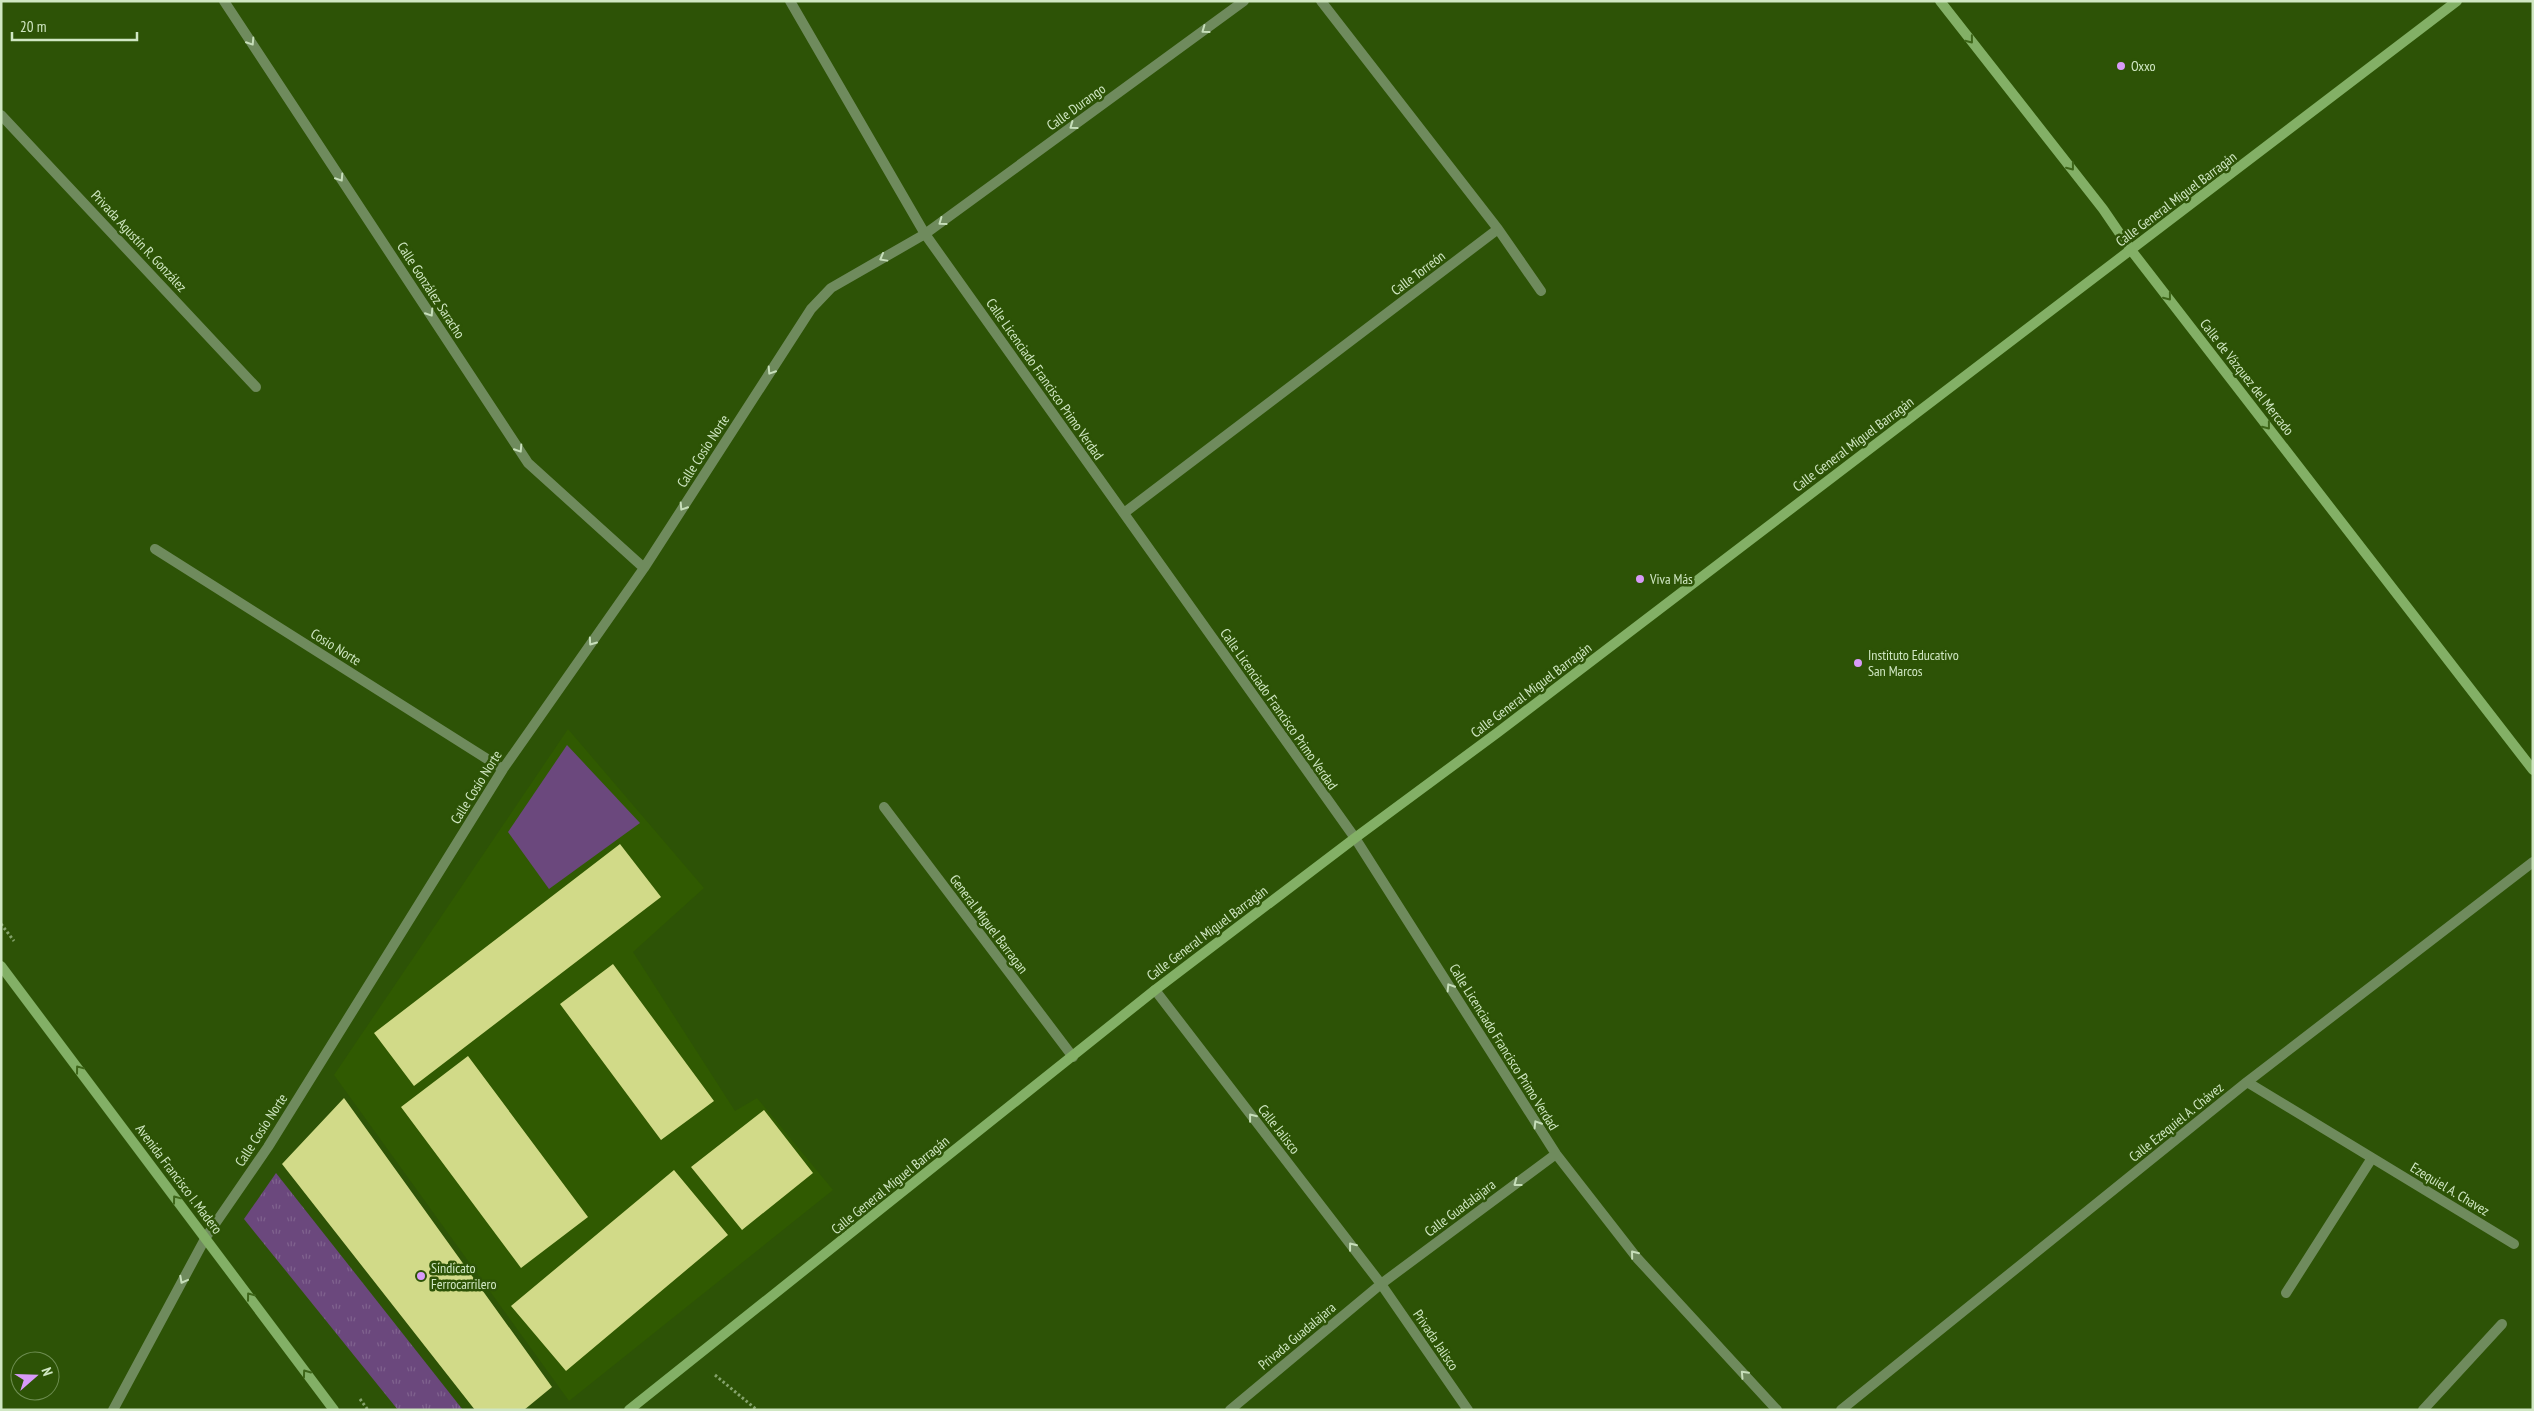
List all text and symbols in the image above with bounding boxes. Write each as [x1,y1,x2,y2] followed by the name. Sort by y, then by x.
[12,10,138,42] scale bar
[20,17,46,36] text: 20 m
[1201,24,1210,33] one-way arrow
[1965,34,1974,43] one-way arrow
[245,36,254,46] one-way arrow
[2131,57,2156,75] place label: Oxxo
[2115,60,2127,72] marker: Oxxo
[1043,80,1109,134] street label: Calle Durango
[1069,120,1079,129] one-way arrow
[2112,148,2240,250] street label: Calle General Miguel Barragán
[2065,161,2073,170] one-way arrow
[334,172,343,181] one-way arrow
[87,186,191,296] street label: Privada Agustín R. González
[938,216,948,225] one-way arrow
[393,238,469,342] street label: Calle González Saracho
[1387,247,1449,299] street label: Calle Torreón
[879,252,888,262] one-way arrow
[2162,291,2171,301] one-way arrow
[982,295,1108,463] street label: Calle Licenciado Francisco Primo Verdad
[424,308,433,317] one-way arrow
[2196,315,2298,439] street label: Calle de Vázquez del Mercado
[768,365,777,374] one-way arrow
[1789,393,1917,495] street label: Calle General Miguel Barragán
[673,411,733,491] street label: Calle Cosío Norte
[2262,420,2270,429] one-way arrow
[513,443,522,453] one-way arrow
[680,502,689,511] one-way arrow
[1649,570,1693,588] place label: Viva Más
[1634,573,1646,585] marker: Viva Más
[307,624,365,670] street label: Cosio Norte
[1216,625,1342,793] street label: Calle Licenciado Francisco Primo Verdad
[589,636,598,646] one-way arrow
[1467,639,1595,741] street label: Calle General Miguel Barragán
[1868,646,1959,680] place label: Instituto Educativo San Marcos
[1852,657,1864,669] marker: Instituto Educativo San Marcos
[446,747,506,827] street label: Calle Cosío Norte
[946,871,1032,977] street label: General Miguel Barragan
[1143,882,1271,984] street label: Calle General Miguel Barragán
[1445,960,1563,1134] street label: Calle Licenciado Francisco Primo Verdad
[1447,983,1456,992] one-way arrow
[76,1066,84,1075] one-way arrow
[2125,1078,2227,1166] street label: Calle Ezequiel A. Chávez
[231,1090,291,1170] street label: Calle Cosío Norte
[1254,1101,1304,1157] street label: Calle Jalisco
[1250,1114,1258,1123] one-way arrow
[132,1120,226,1238] street label: Avenida Francisco I. Madero
[1534,1120,1543,1130] one-way arrow
[827,1132,953,1238] street label: Calle General Miguel Barragán
[2407,1158,2493,1220] street label: Ezequiel A. Chavez
[1421,1175,1499,1241] street label: Calle Guadalajara
[1513,1177,1523,1186] one-way arrow
[174,1196,182,1205] one-way arrow
[1349,1243,1357,1252] one-way arrow
[1630,1251,1639,1260] one-way arrow
[431,1259,497,1293] place label: Sindicato Ferrocarrilero
[415,1270,427,1282] marker: Sindicato Ferrocarrilero
[179,1275,189,1284] one-way arrow
[247,1293,255,1302] one-way arrow
[1255,1298,1339,1374] street label: Privada Guadalajara
[1409,1306,1463,1374] street label: Privada Jalisco
[10,1351,60,1401] north arrow
[37,1365,57,1378] text: N
[303,1369,312,1379] one-way arrow
[1741,1371,1750,1380] one-way arrow

